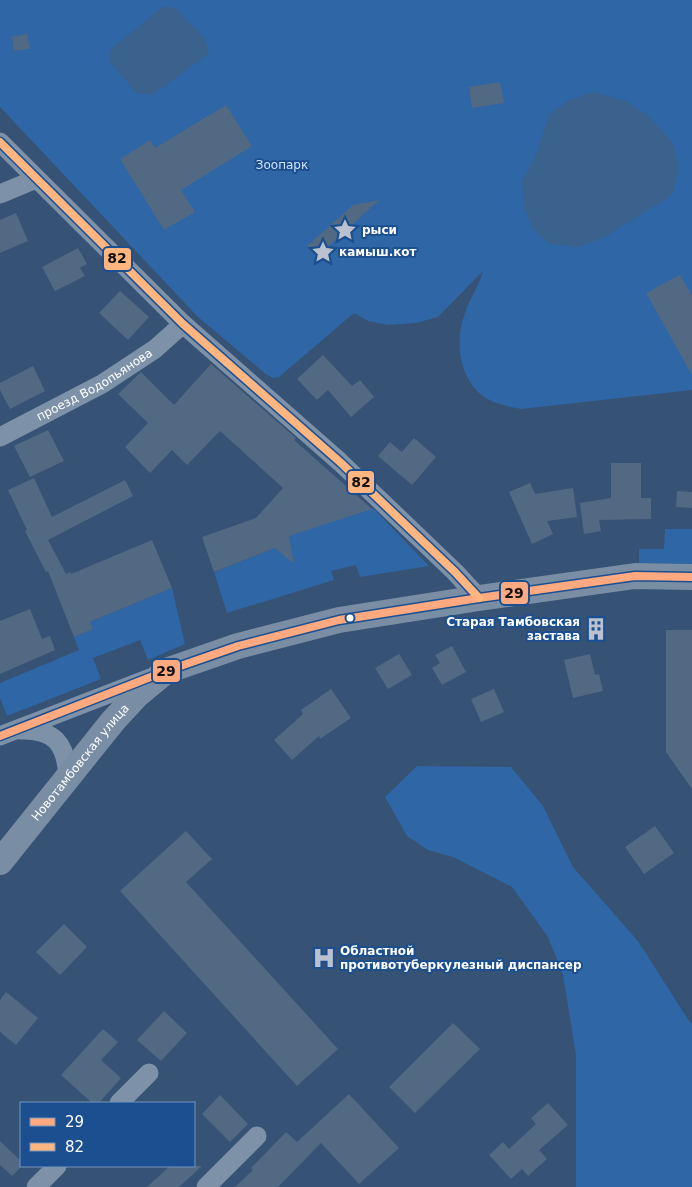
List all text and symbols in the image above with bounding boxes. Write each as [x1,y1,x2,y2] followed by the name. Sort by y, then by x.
[256,158,308,172] park label: Зоопарк
[332,217,358,243] place icon: рыси
[362,223,397,237] place label: рыси
[310,239,336,265] place icon: камыш.кот
[339,245,417,259] place label: камыш.кот
[103,247,132,271] line badge: 82
[107,250,127,266] text: 82
[34,346,155,424] street label: проезд Водопьянова
[347,470,375,494] line badge: 82
[351,474,371,490] text: 82
[500,581,529,605] line badge: 29
[504,585,524,601] text: 29
[345,613,355,623] unlabelled marker
[446,615,580,643] place label: Старая Тамбовская застава
[583,616,609,642] building icon: Старая Тамбовская застава
[152,659,181,683] line badge: 29
[156,663,176,679] text: 29
[29,701,132,824] street label: Новотамбовская улица
[340,944,582,972] place label: Областной противотуберкулезный диспансер
[311,945,337,971] hospital icon: Областной противотуберкулезный диспансер
[20,1102,195,1167] legend
[65,1113,84,1131] text: 29
[65,1138,84,1156] text: 82

